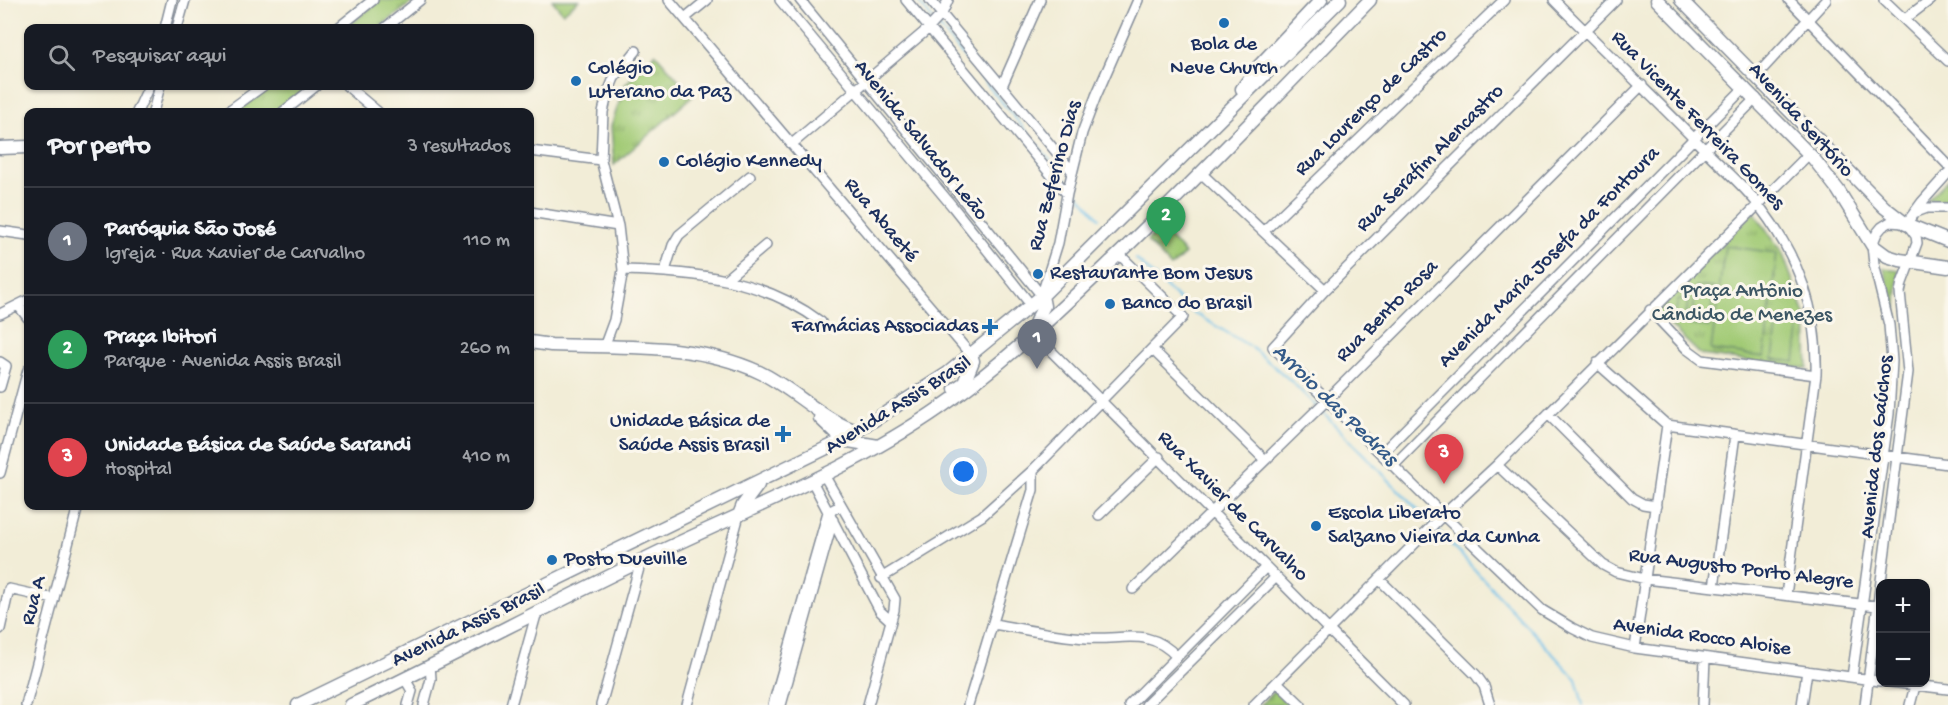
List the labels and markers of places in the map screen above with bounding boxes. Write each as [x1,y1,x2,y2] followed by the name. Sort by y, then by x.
[1217,16,1231,30] marker: Bola de Neve Church
[1170,33,1278,82] place label: Bola de Neve Church
[588,57,732,106] place label: Colégio Luterano da Paz
[569,74,583,88] marker: Colégio Luterano da Paz
[676,150,822,175] place label: Colégio Kennedy
[657,155,671,169] marker: Colégio Kennedy
[1146,198,1186,247] pin: 2
[1050,262,1253,287] place label: Restaurante Bom Jesus
[1031,267,1045,281] marker: Restaurante Bom Jesus
[1121,292,1252,317] place label: Banco do Brasil
[1103,297,1117,311] marker: Banco do Brasil
[791,315,979,340] place label: Farmácias Associadas
[983,320,997,334] marker: Farmácias Associadas
[1018,320,1056,369] pin: 1
[610,410,771,459] place label: Unidade Básica de Saúde Assis Brasil
[774,425,792,443] marker: Unidade Básica de Saúde Assis Brasil
[1424,434,1464,484] pin: 3
[1328,502,1541,551] place label: Escola Liberato Salzano Vieira da Cunha
[1309,519,1323,533] marker: Escola Liberato Salzano Vieira da Cunha
[563,548,688,573] place label: Posto Dueville
[545,553,559,567] marker: Posto Dueville

